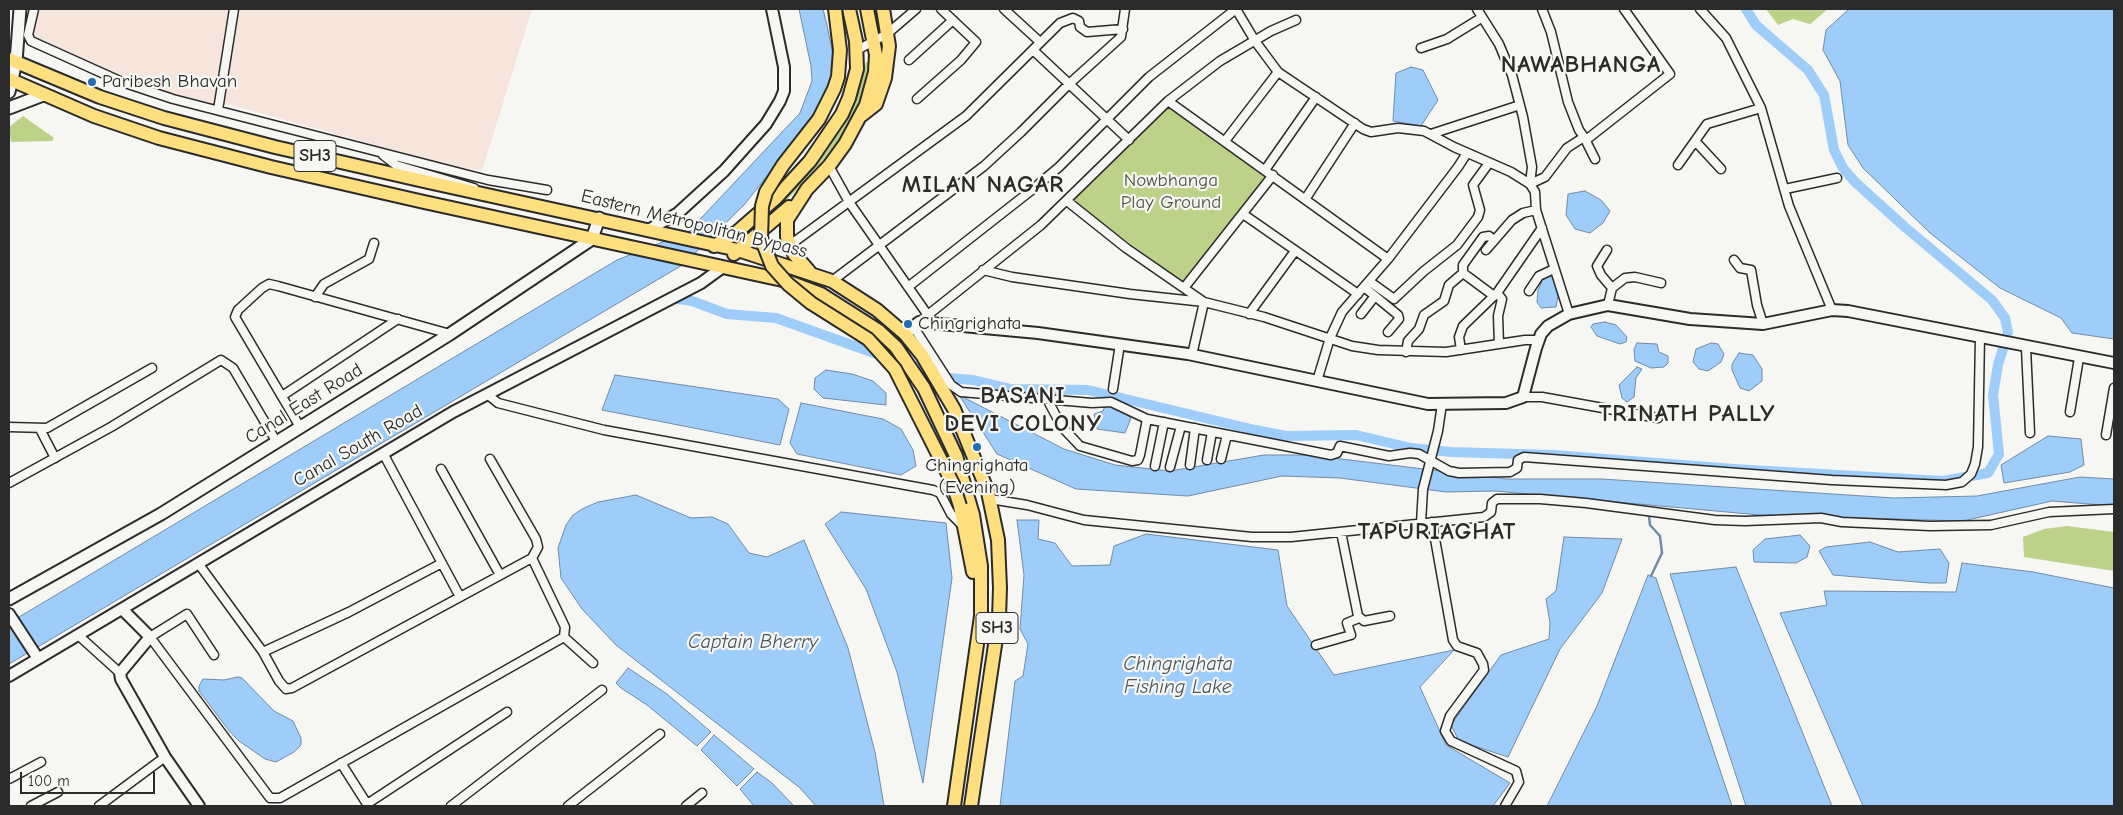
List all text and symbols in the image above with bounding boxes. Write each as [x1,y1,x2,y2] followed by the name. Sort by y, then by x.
[1499,51,1663,79] district label: NAWABHANGA
[102,71,237,93] place label: Paribesh Bhavan
[86,76,98,88] marker: Paribesh Bhavan
[294,140,336,172] road number: SH3
[1121,170,1221,214] park label: Nowbhanga Play Ground
[900,171,1066,199] district label: MILAN NAGAR
[579,185,809,263] street label: Eastern Metropolitan Bypass
[918,313,1021,335] place label: Chingrighata
[902,318,914,330] marker: Chingrighata
[241,359,367,449] street label: Canal East Road
[943,382,1103,438] district label: BASANI DEVI COLONY
[289,400,427,492] street label: Canal South Road
[1597,400,1777,428] district label: TRINATH PALLY
[971,441,983,453] marker: Chingrighata (Evening)
[925,455,1029,499] place label: Chingrighata (Evening)
[1356,518,1518,546] district label: TAPURIAGHAT
[976,612,1018,644] road number: SH3
[688,630,818,654] water label: Captain Bherry
[1123,652,1233,699] water label: Chingrighata Fishing Lake
[22,762,158,794] scale bar
[28,772,70,790] text: 100 m

